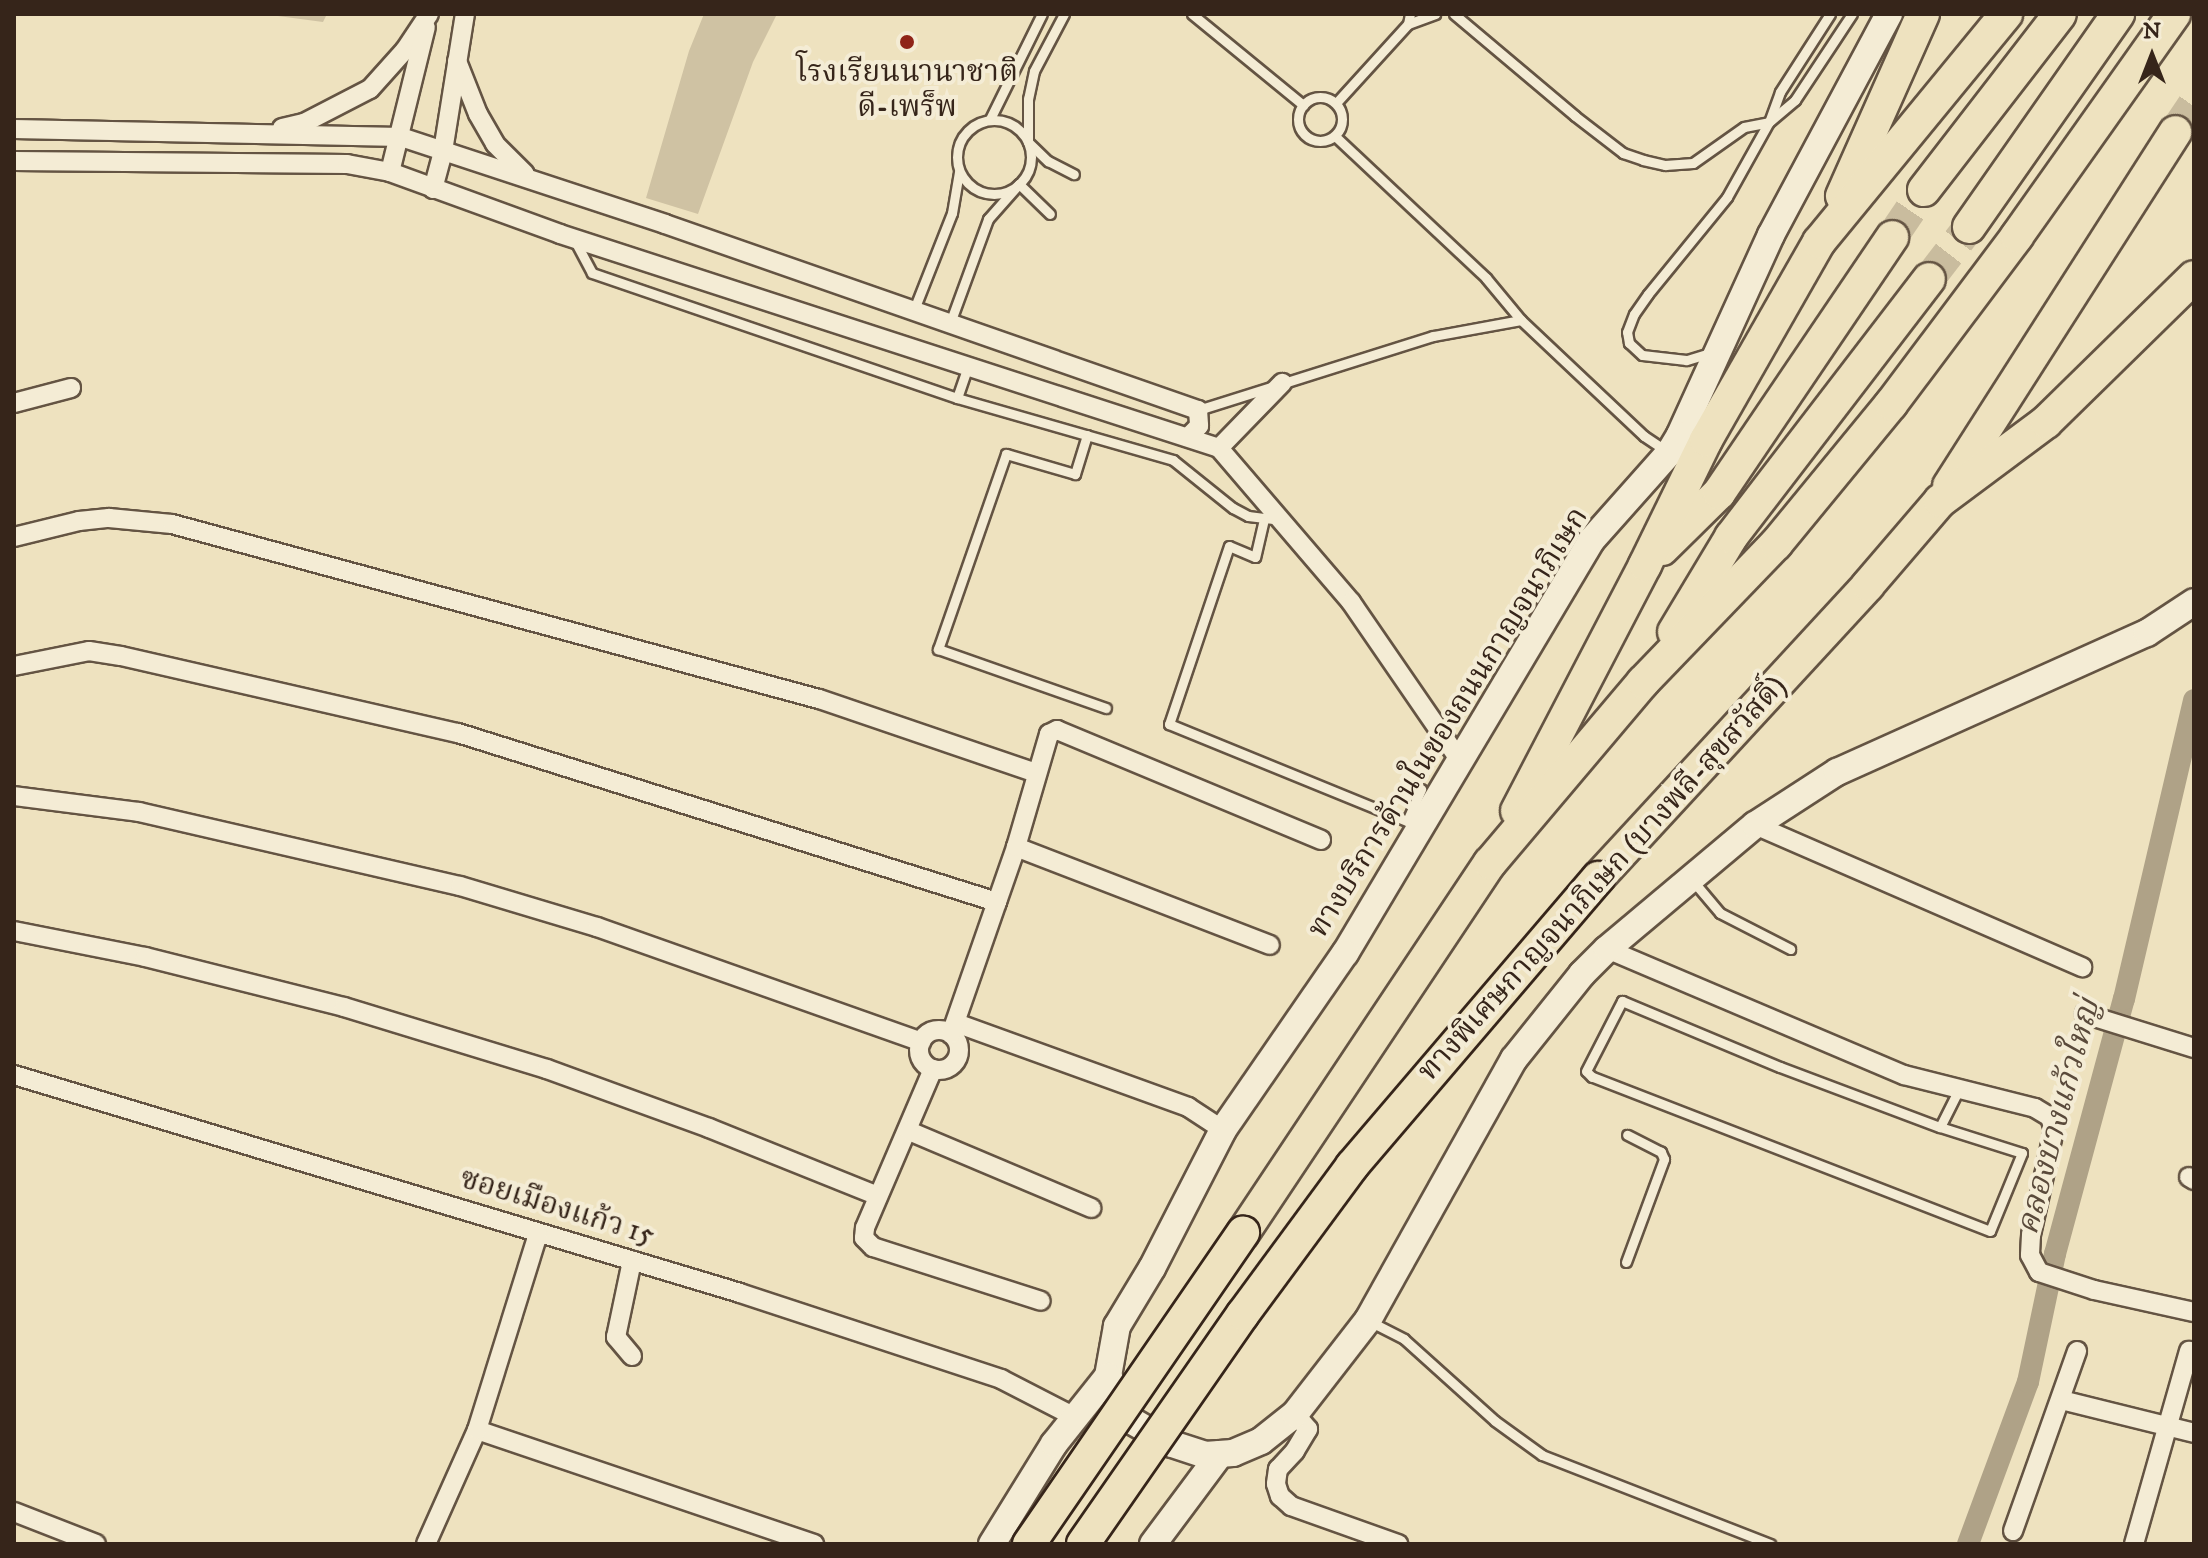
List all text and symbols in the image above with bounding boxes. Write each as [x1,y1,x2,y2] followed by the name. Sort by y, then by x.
[2112,16,2192,96] north arrow
[2143,18,2161,45] text: N
[898,33,916,51] marker: โรงเรียนนานาชาติ ดี-เพร็พ
[796,55,1018,126] place label: โรงเรียนนานาชาติ ดี-เพร็พ
[1301,501,1597,945] street label: ทางบริการด้านในของถนนกาญจนาภิเษก
[1411,669,1795,1089] street label: ทางพิเศษกาญจนาภิเษก (บางพลี-สุขสวัสดิ์)
[2009,995,2109,1239] water label: คลองบางแก้วใหญ่
[455,1161,659,1255] street label: ซอยเมืองแก้ว 15

